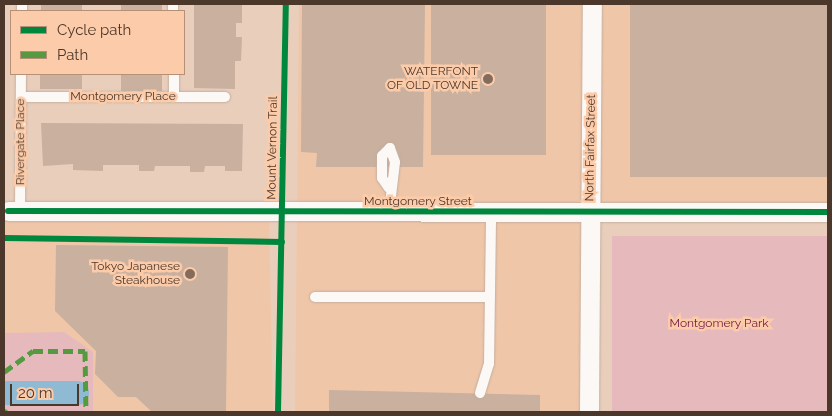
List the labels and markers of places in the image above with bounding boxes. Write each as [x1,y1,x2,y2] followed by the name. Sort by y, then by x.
[386,65,478,93] place label: WATERFONT OF OLD TOWNE
[482,73,494,85] marker: WATERFONT OF OLD TOWNE
[91,260,180,288] place label: Tokyo Japanese Steakhouse
[184,268,196,280] marker: Tokyo Japanese Steakhouse

